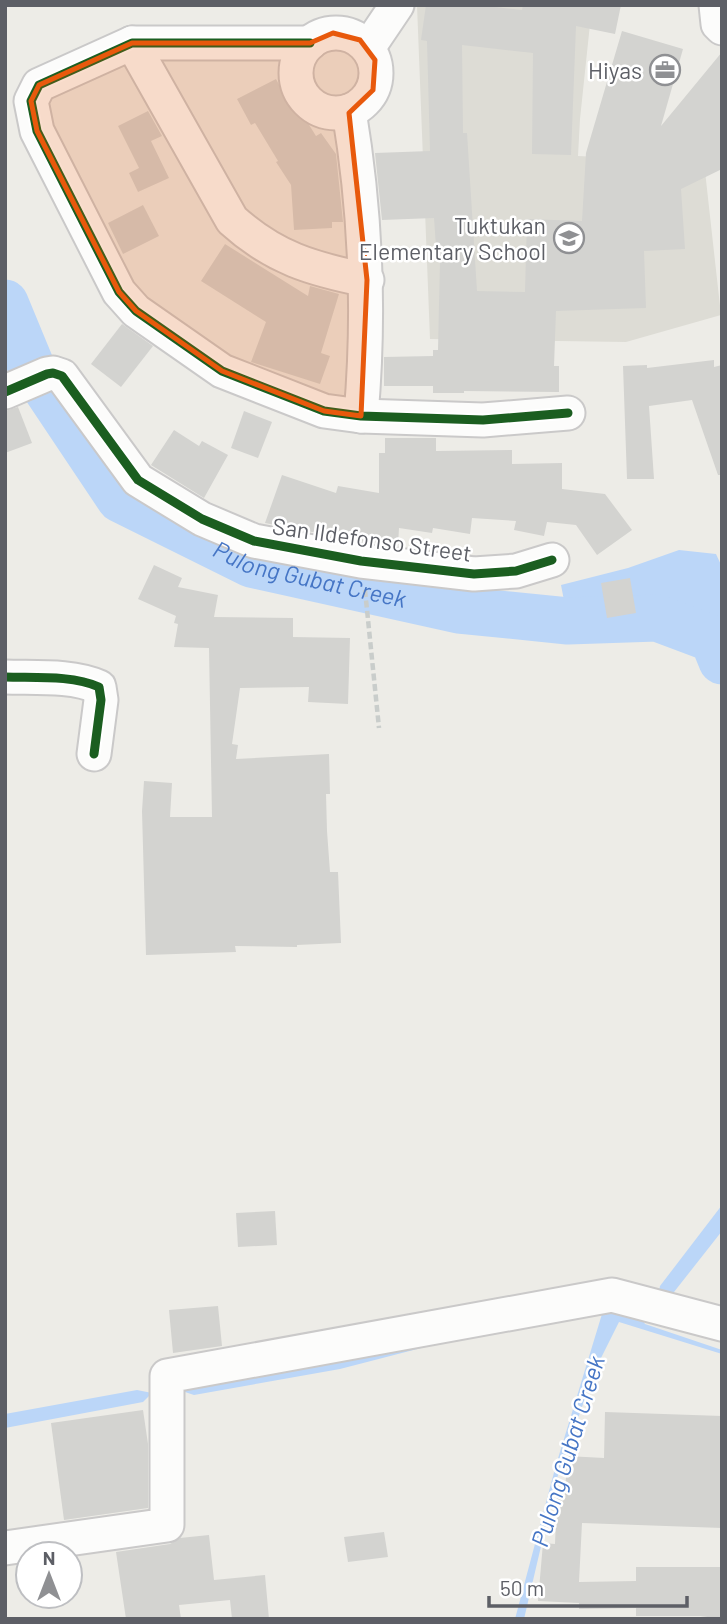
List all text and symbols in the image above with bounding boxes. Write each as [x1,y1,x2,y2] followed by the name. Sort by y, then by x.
[648,53,682,87] office icon: Hiyas
[588,56,642,84] place label: Hiyas
[359,211,546,265] place label: Tuktukan Elementary School
[552,221,586,255] school or university icon: Tuktukan Elementary School
[270,511,474,567] street label: San Ildefonso Street
[209,533,409,613] water label: Pulong Gubat Creek
[524,1352,610,1550] water label: Pulong Gubat Creek
[14,1540,84,1610] north arrow
[43,1546,55,1569] text: N
[489,1564,687,1608] scale bar
[500,1575,544,1600] text: 50 m

